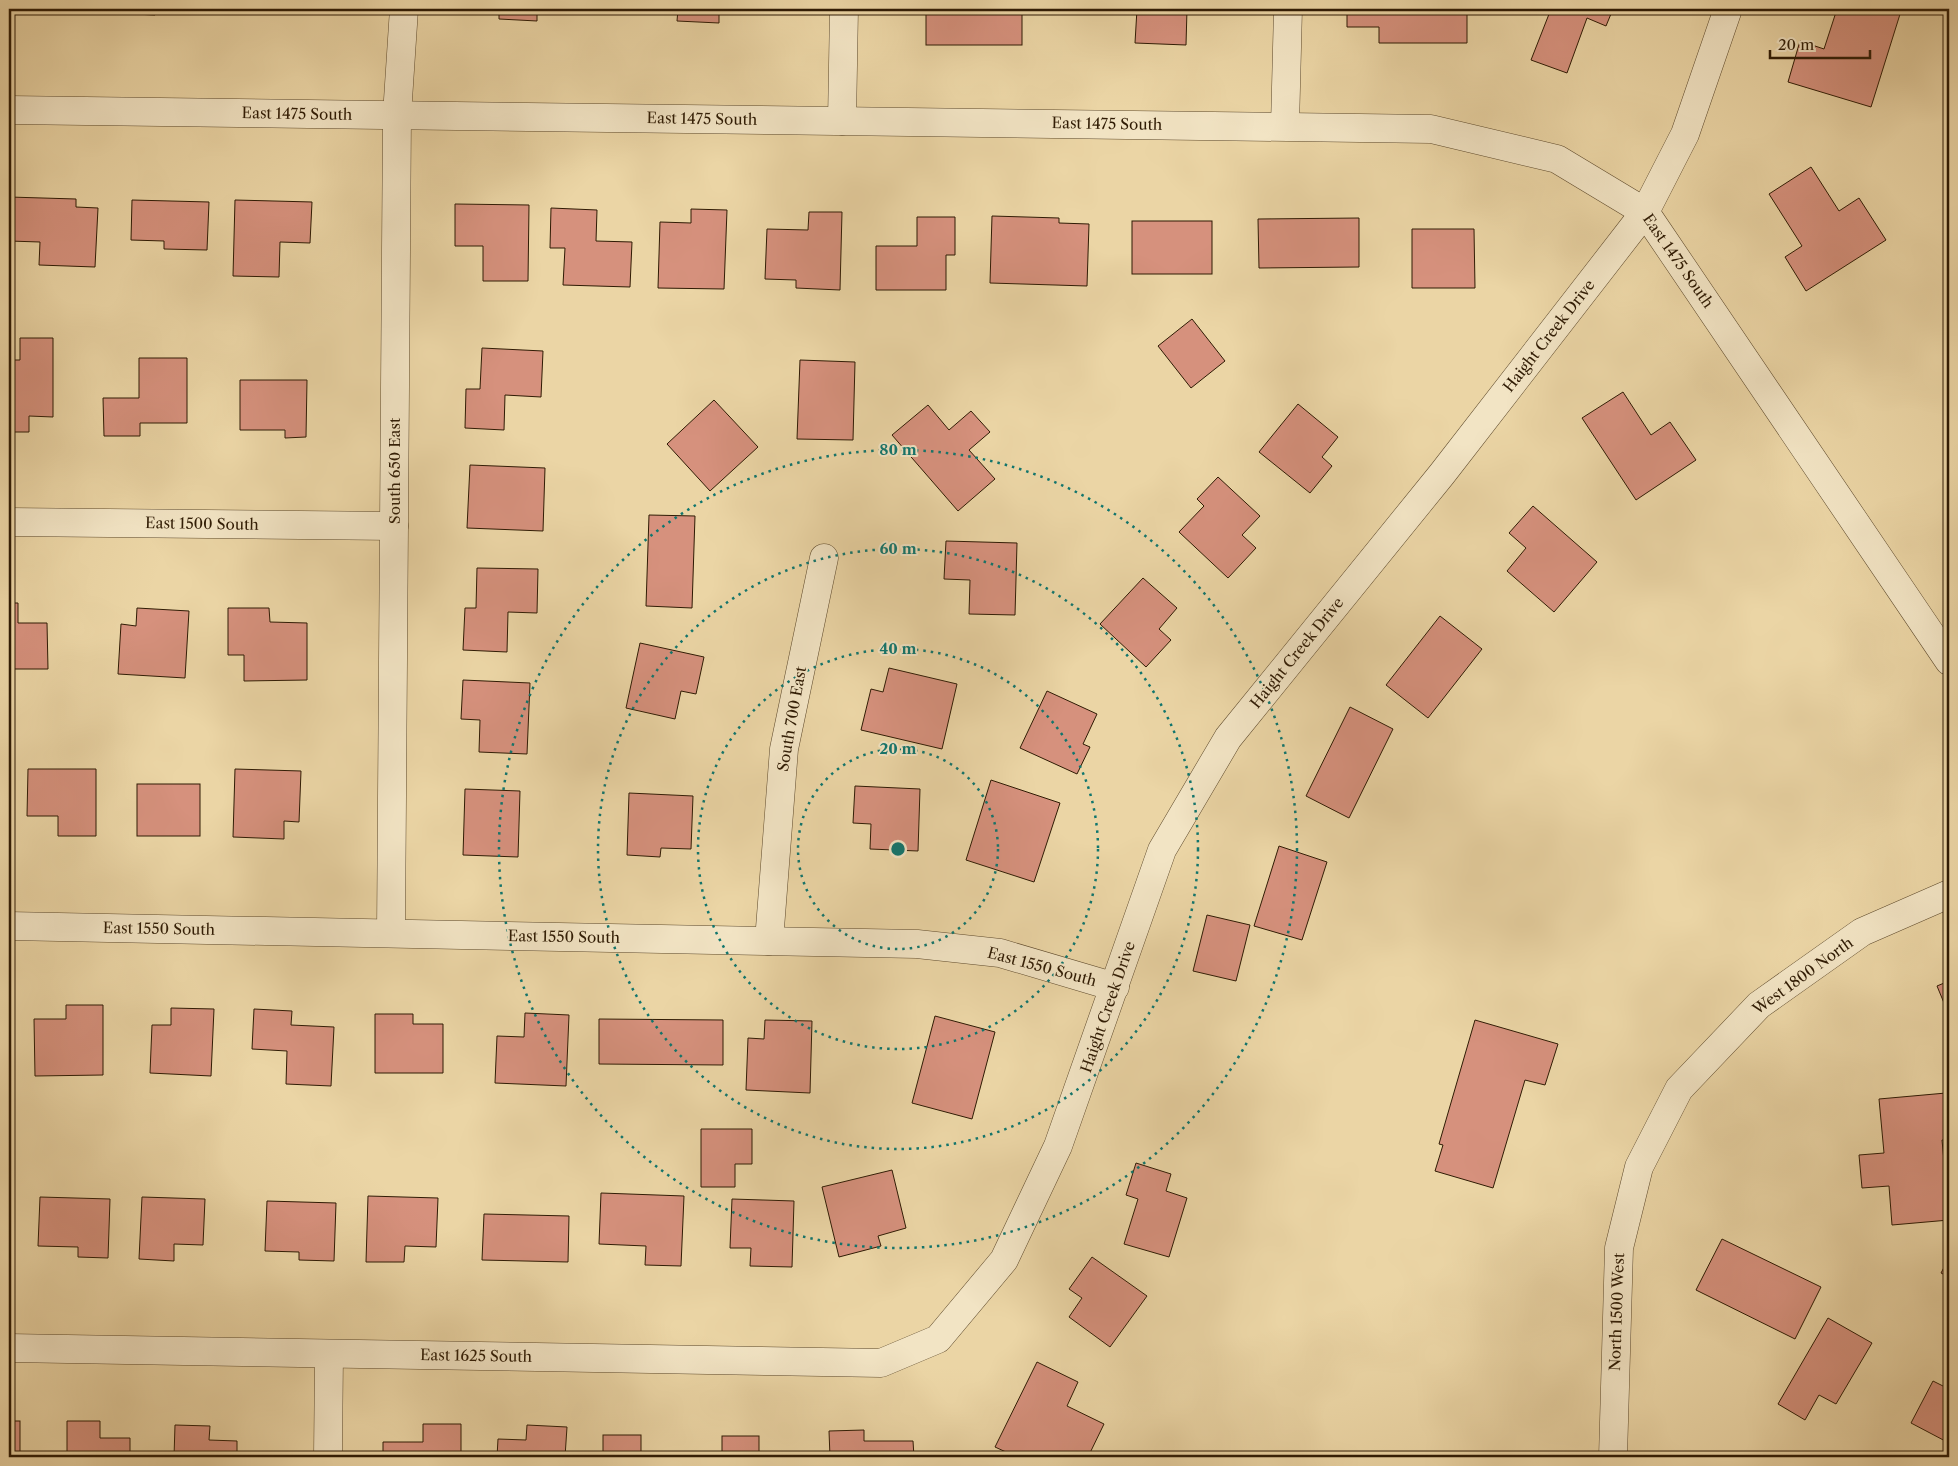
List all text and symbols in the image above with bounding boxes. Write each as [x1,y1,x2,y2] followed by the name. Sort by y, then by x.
[1770,28,1870,60] scale bar
[1778,35,1814,54] text: 20 m
[242,103,353,124] street label: East 1475 South
[647,108,758,129] street label: East 1475 South
[1052,113,1163,134] street label: East 1475 South
[1639,210,1718,312] street label: East 1475 South
[1499,276,1598,396] street label: Haight Creek Drive
[385,417,404,524] street label: South 650 East
[879,440,917,459] text: 80 m
[145,513,260,534] street label: East 1500 South
[879,539,917,558] text: 60 m
[1246,593,1347,712] street label: Haight Creek Drive
[879,639,917,658] text: 40 m
[773,664,810,773] street label: South 700 East
[879,739,917,758] text: 20 m
[889,840,907,858] centre of rings
[103,918,216,939] street label: East 1550 South
[508,926,621,947] street label: East 1550 South
[1748,932,1857,1019] street label: West 1800 North
[1076,939,1139,1075] street label: Haight Creek Drive
[985,943,1099,990] street label: East 1550 South
[1605,1252,1628,1371] street label: North 1500 West
[420,1345,533,1366] street label: East 1625 South

